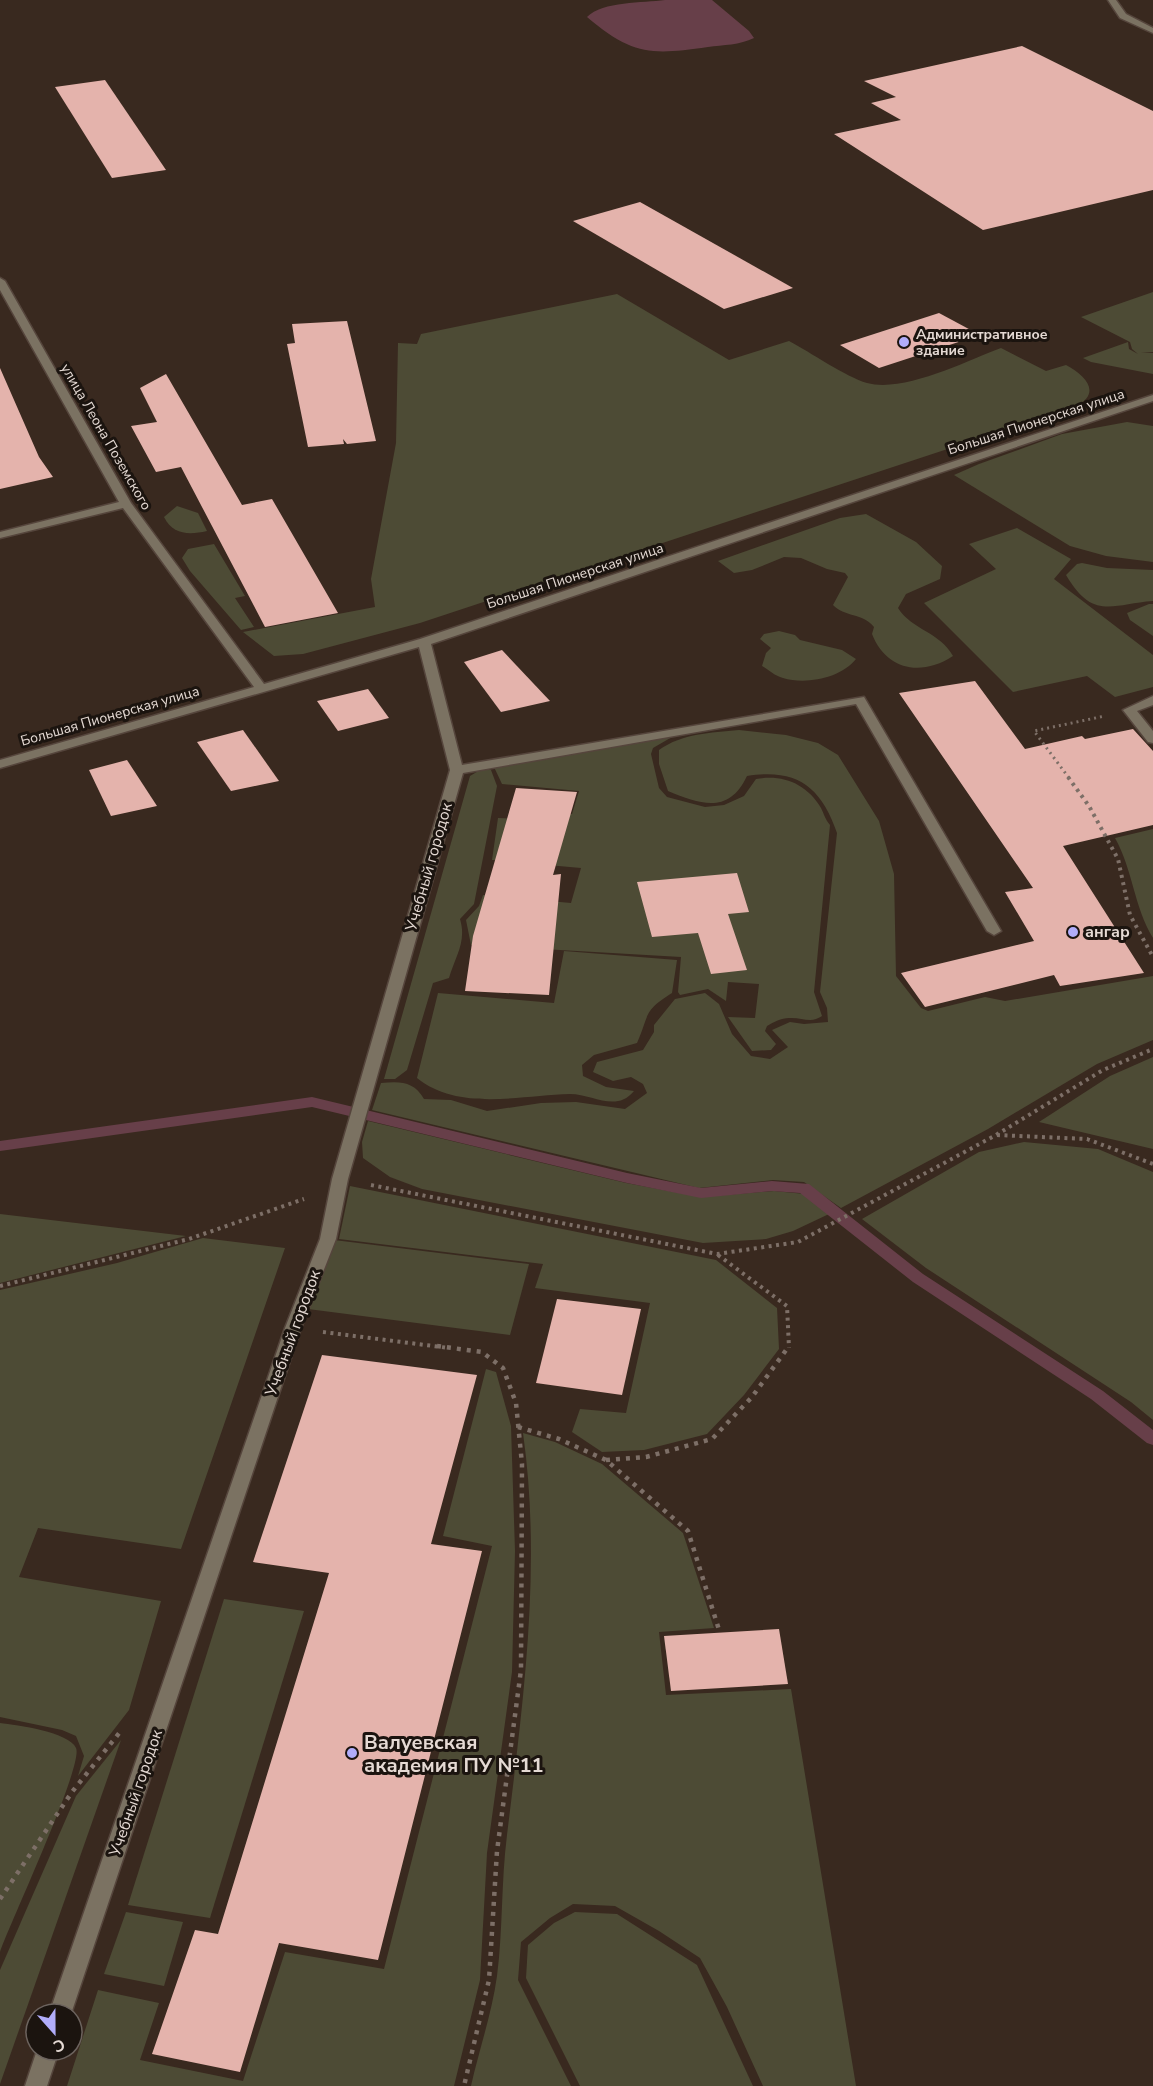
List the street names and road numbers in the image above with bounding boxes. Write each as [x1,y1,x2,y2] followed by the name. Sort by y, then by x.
[56,360,156,514] street label: улица Леона Поземского
[945,384,1127,460] street label: Большая Пионерская улица
[484,538,666,614] street label: Большая Пионерская улица
[18,681,202,751] street label: Большая Пионерская улица
[400,800,458,935] street label: Учебный городок
[260,1266,326,1400] street label: Учебный городок
[104,1726,168,1860] street label: Учебный городок

